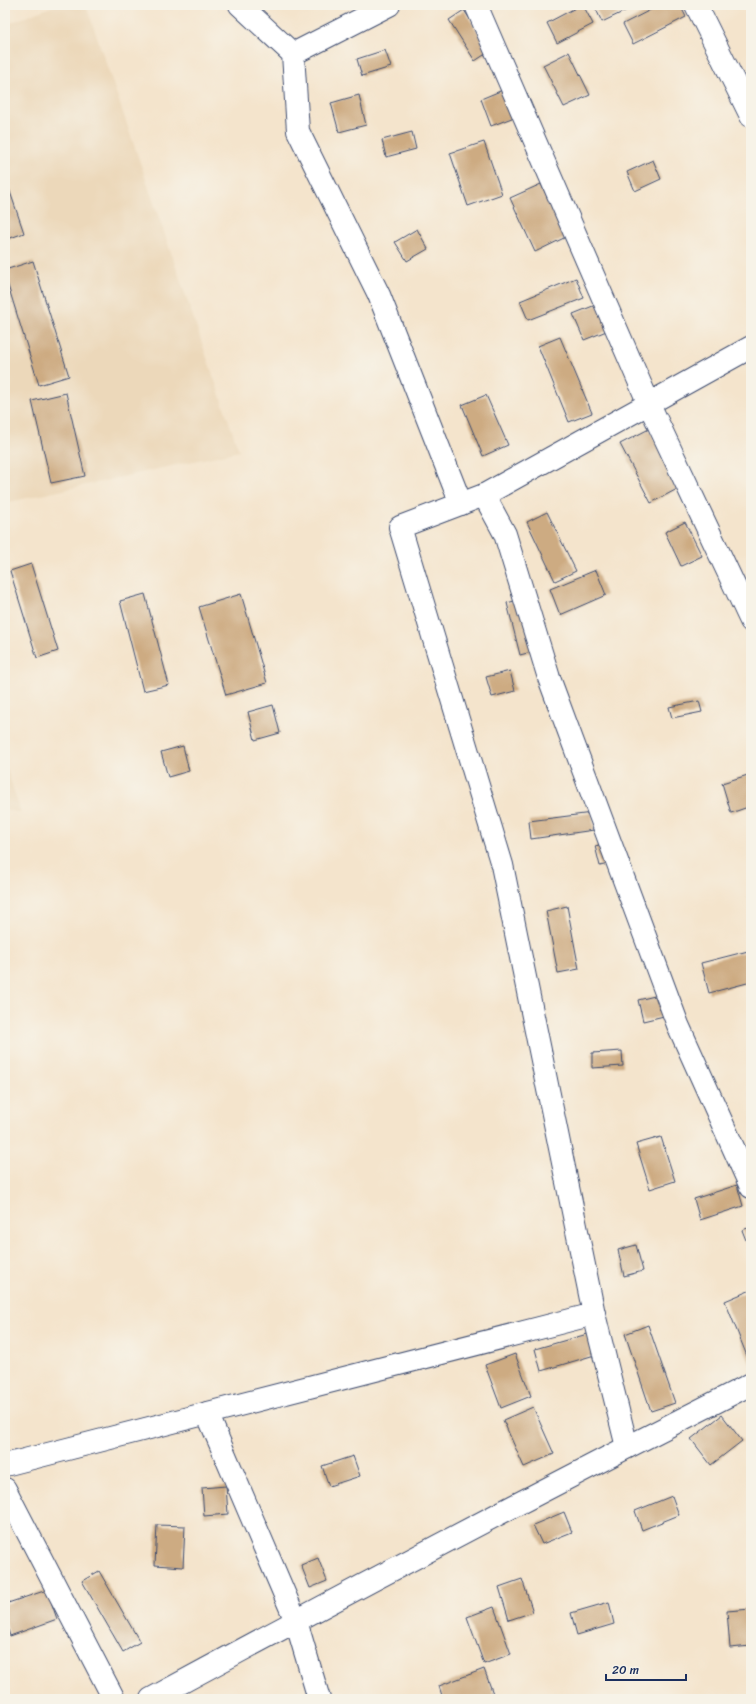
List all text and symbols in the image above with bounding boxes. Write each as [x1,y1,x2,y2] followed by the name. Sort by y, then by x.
[606,1656,686,1682] scale bar
[612,1659,639,1681] text: 20 m

